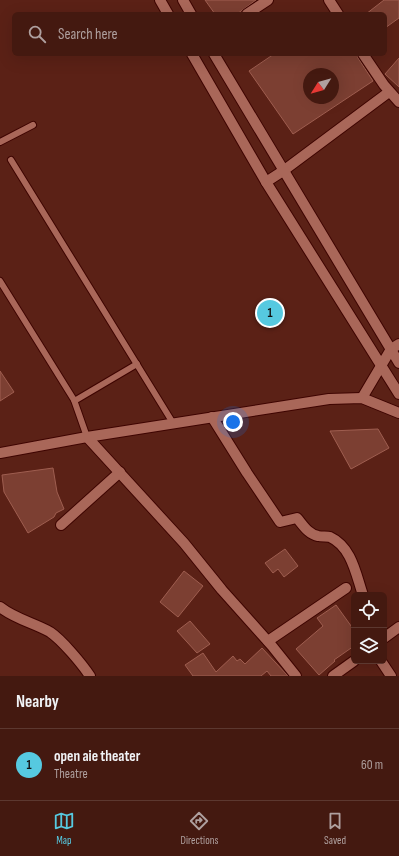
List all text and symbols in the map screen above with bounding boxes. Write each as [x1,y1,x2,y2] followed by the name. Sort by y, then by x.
[12,12,387,56] search box
[26,23,48,45] icon: search
[58,25,118,44] text: Search here
[303,68,339,104] north arrow
[257,298,283,328] pin: 1
[223,412,243,432] your location
[351,592,387,664] map controls
[351,592,387,628] button: locate
[351,628,387,664] button: layers
[16,692,59,712] text: Nearby
[54,747,140,766] text: open aie theater
[26,757,32,773] text: 1
[361,757,383,773] text: 60 m
[54,766,88,782] text: Theatre
[53,810,75,847] tab: Map
[181,810,218,847] tab: Directions
[324,810,346,847] tab: Saved

